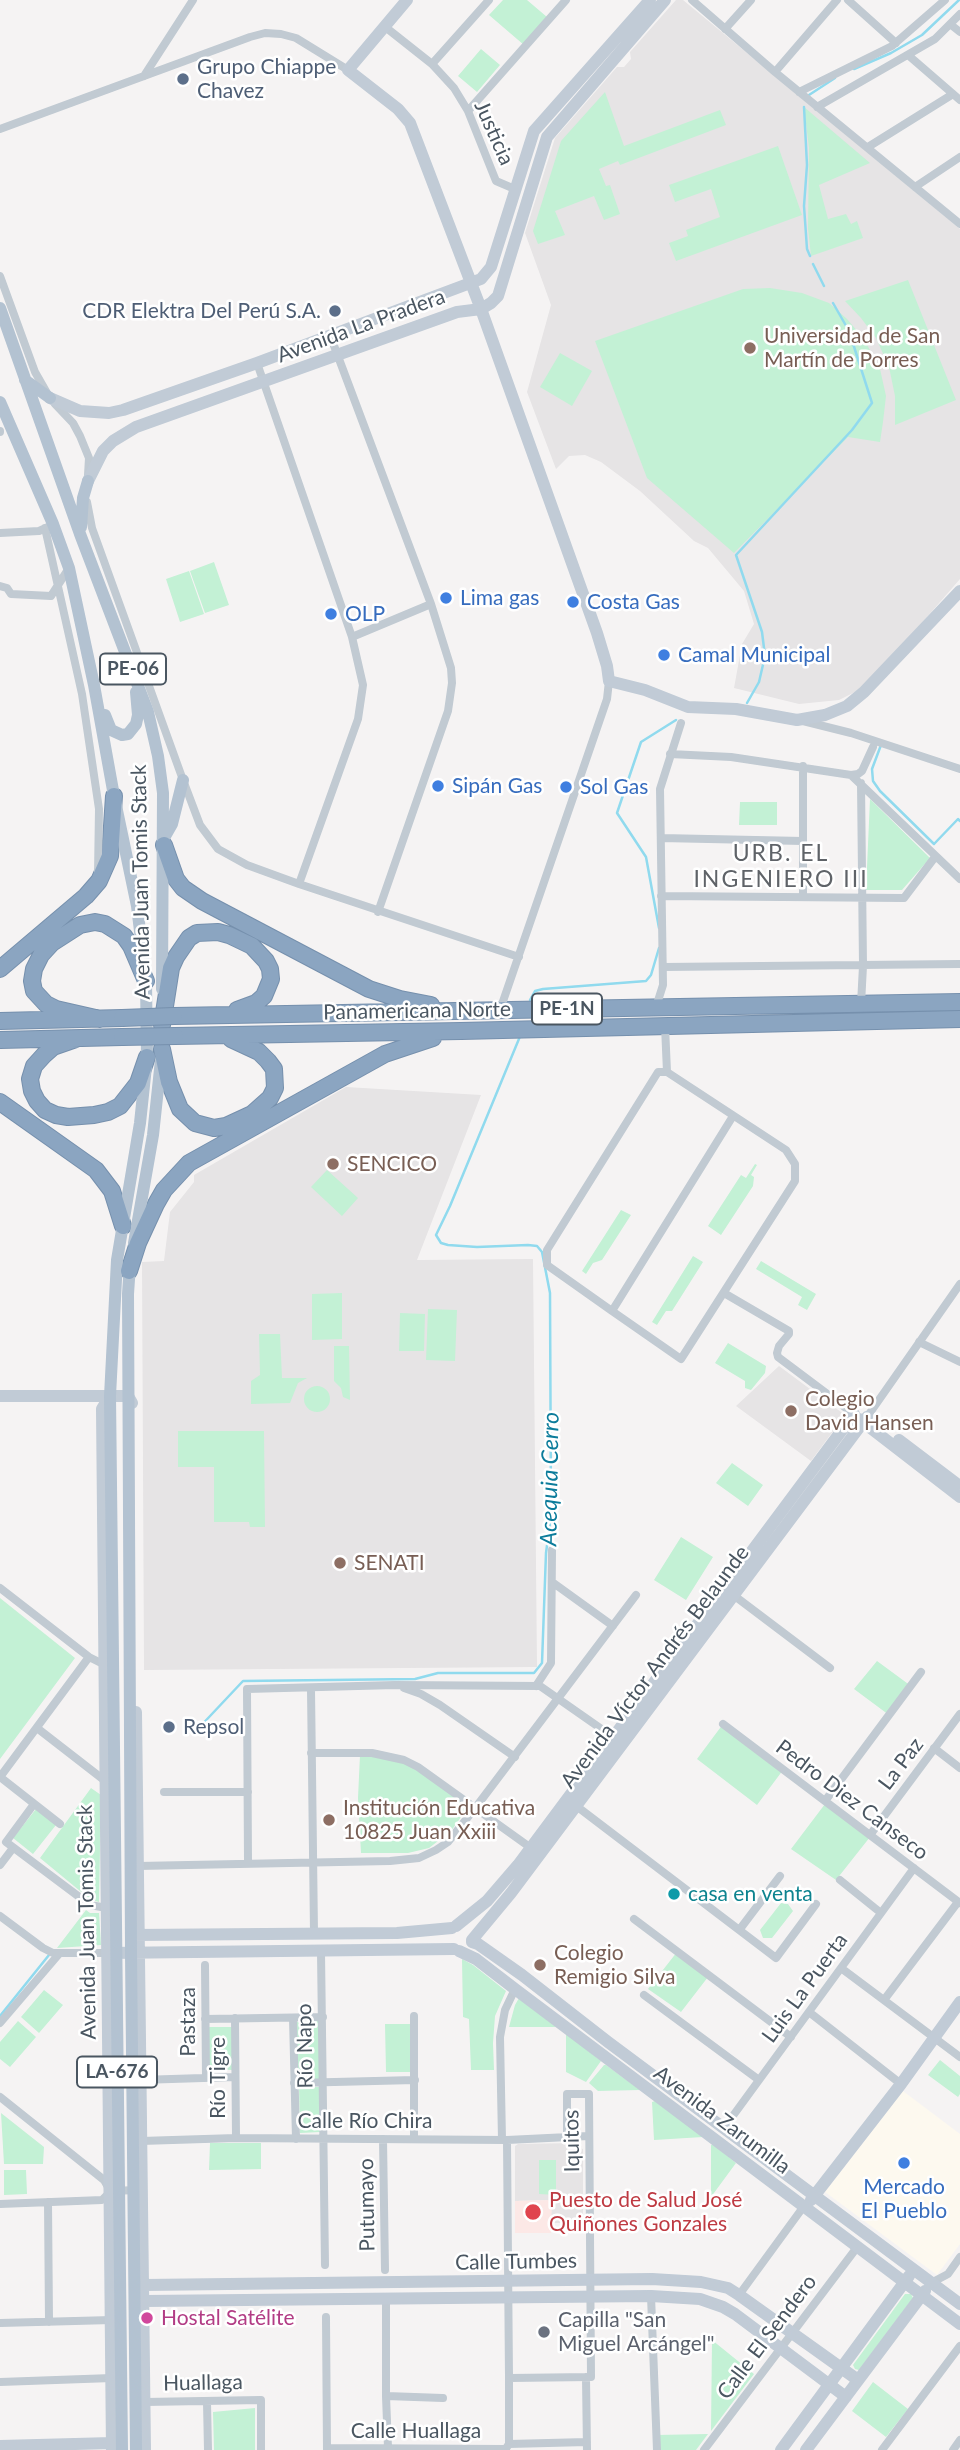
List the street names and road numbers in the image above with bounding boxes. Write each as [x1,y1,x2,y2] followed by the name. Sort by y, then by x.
[469,97,519,169] street label: Justicia
[274,284,448,368] street label: Avenida La Pradera
[100,654,166,684] road number: PE-06
[126,764,156,1000] street label: Avenida Juan Tomis Stack
[532,993,602,1024] road number: PE-1N
[323,997,511,1025] street label: Panamericana Norte
[556,1541,754,1793] street label: Avenida Víctor Andrés Belaunde
[873,1733,929,1795] street label: La Paz
[771,1734,933,1866] street label: Pedro Diez Canseco
[72,1804,102,2040] street label: Avenida Juan Tomis Stack
[757,1928,853,2048] street label: Luis La Puerta
[175,1987,201,2057] street label: Pastaza
[292,2003,318,2089] street label: Río Napo
[205,2037,231,2119] street label: Río Tigre
[77,2056,157,2088] road number: LA-676
[649,2060,795,2180] street label: Avenida Zarumilla
[298,2108,432,2134] street label: Calle Río Chira
[559,2110,585,2172] street label: Iquitos
[354,2158,380,2252] street label: Putumayo
[455,2248,577,2276] street label: Calle Tumbes
[712,2270,822,2404] street label: Calle El Sendero
[163,2370,243,2396] street label: Huallaga
[351,2418,481,2444] street label: Calle Huallaga

